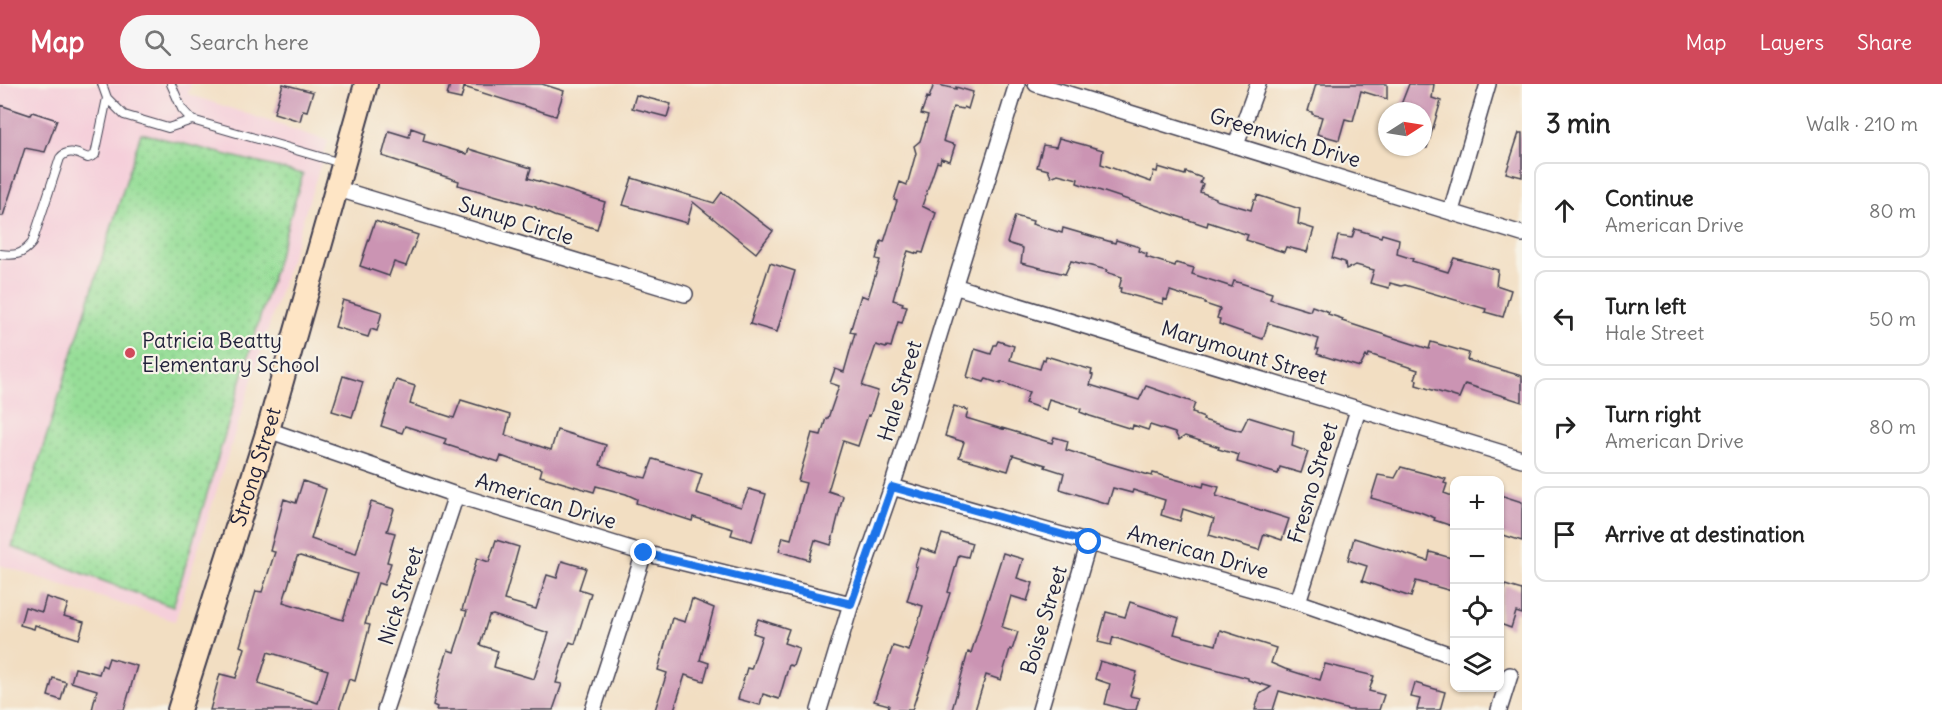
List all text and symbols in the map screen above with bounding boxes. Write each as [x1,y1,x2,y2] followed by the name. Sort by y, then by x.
[120,15,540,69] search box
[30,24,84,60] text: Map
[141,26,174,59] icon: search
[189,28,309,56] text: Search here
[1686,29,1726,56] text: Map
[1759,29,1824,56] text: Layers
[1857,29,1912,56] text: Share
[1206,102,1364,173] street label: Greenwich Drive
[1378,102,1432,156] north arrow
[1546,107,1611,140] text: 3 min
[1806,111,1918,136] text: Walk · 210 m
[1605,184,1694,212] text: Continue
[455,190,577,251] street label: Sunup Circle
[1548,194,1581,227] icon: ahead
[1869,198,1916,223] text: 80 m
[1605,212,1744,237] text: American Drive
[1605,292,1686,320] text: Turn left
[1548,302,1581,335] icon: left
[1869,306,1916,331] text: 50 m
[1158,314,1330,391] street label: Marymount Street
[1605,320,1704,345] text: Hale Street
[142,327,319,378] place label: Patricia Beatty Elementary School
[871,337,928,445] street label: Hale Street
[123,346,137,360] marker: Patricia Beatty Elementary School
[1605,400,1701,428] text: Turn right
[224,404,287,530] street label: Strong Street
[1548,410,1581,443] icon: right
[1869,414,1916,439] text: 80 m
[1281,419,1344,546] street label: Fresno Street
[1605,428,1744,453] text: American Drive
[472,466,620,535] street label: American Drive
[1450,476,1504,692] map controls
[1450,476,1504,530] button: +
[1124,518,1272,585] street label: American Drive
[1548,518,1581,551] icon: arrive
[1605,520,1805,548] text: Arrive at destination
[1075,528,1101,554] route start
[1450,530,1504,584] button: −
[630,539,656,565] route end
[372,543,429,648] street label: Nick Street
[1014,562,1073,677] street label: Boise Street
[1450,584,1504,638] button: locate
[1450,638,1504,692] button: layers

